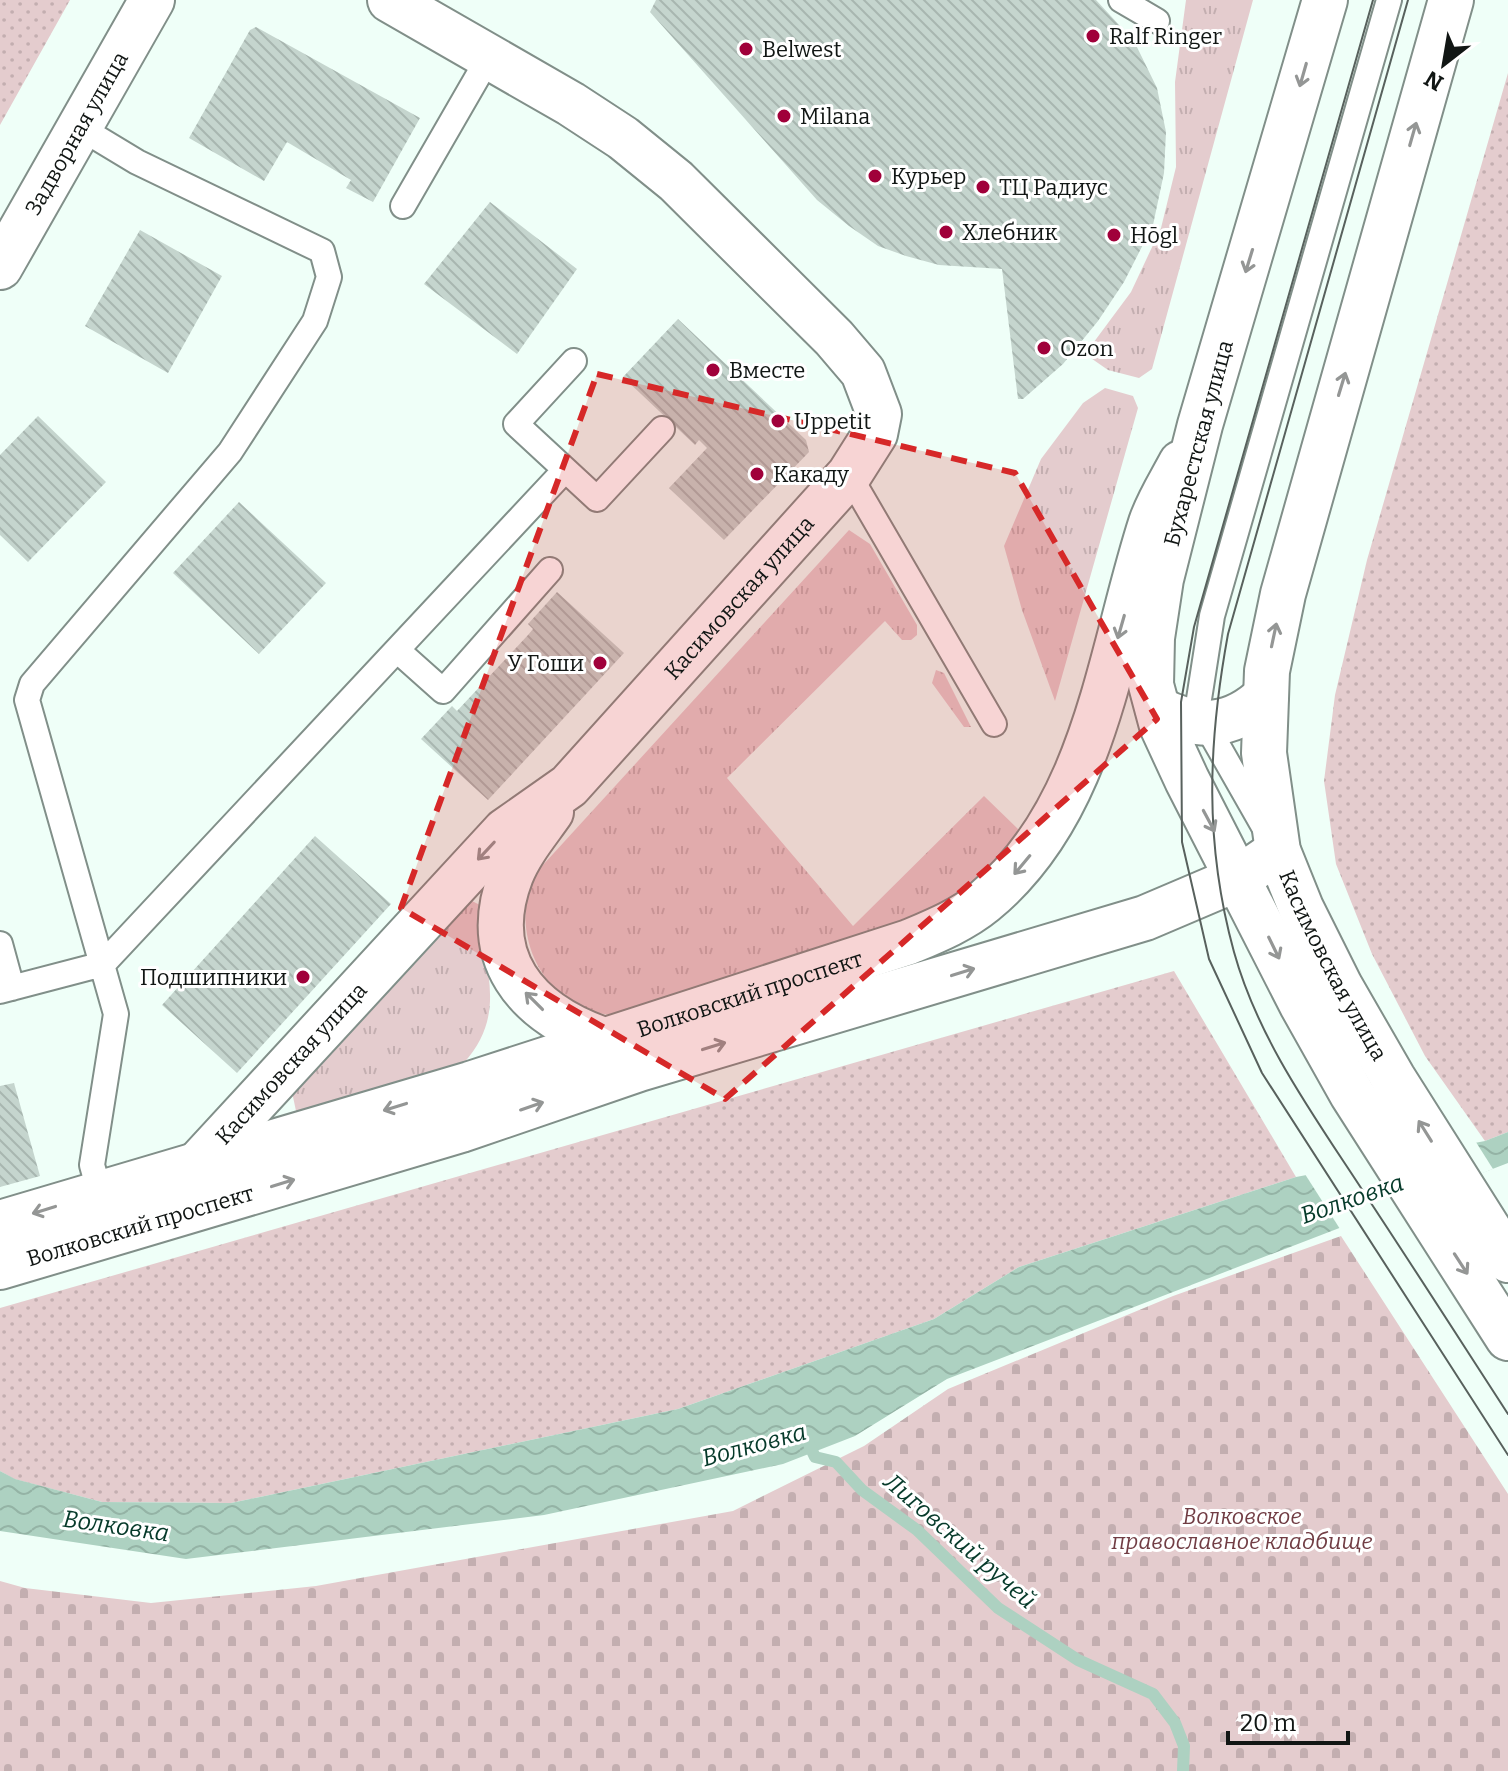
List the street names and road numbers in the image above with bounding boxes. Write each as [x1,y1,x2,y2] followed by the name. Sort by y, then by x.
[19,47,134,220] street label: Задворная улица
[1158,337,1239,549] street label: Бухарестская улица
[659,510,820,685] street label: Касимовская улица
[1273,866,1393,1066] street label: Касимовская улица
[634,945,866,1043] street label: Волковский проспект
[210,977,373,1150] street label: Касимовская улица
[23,1179,257,1272] street label: Волковский проспект

